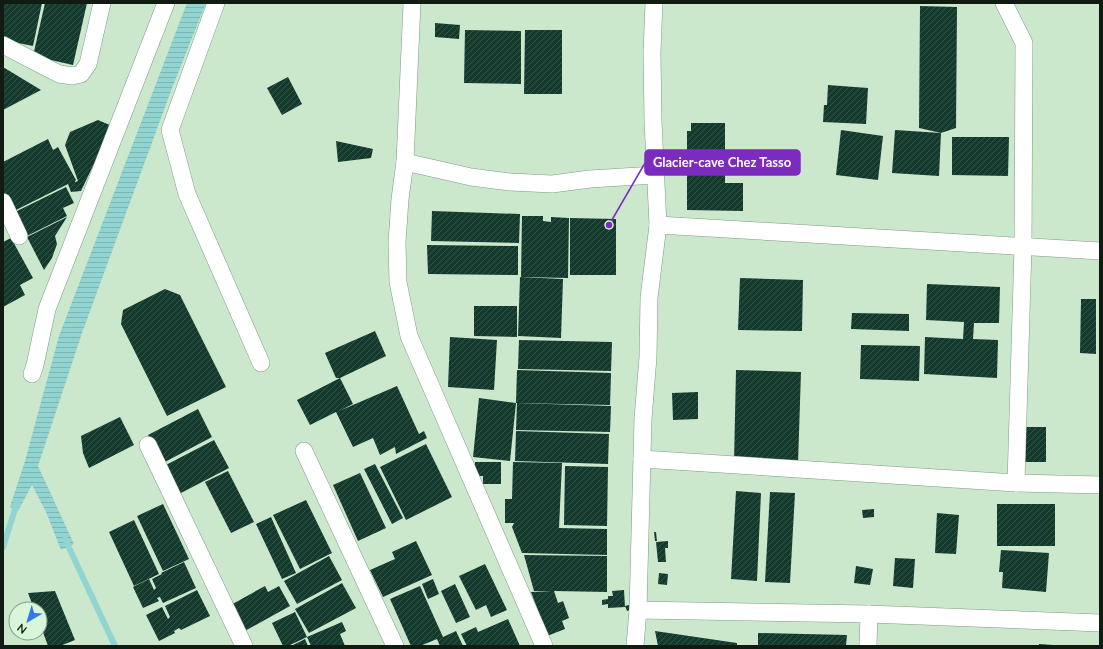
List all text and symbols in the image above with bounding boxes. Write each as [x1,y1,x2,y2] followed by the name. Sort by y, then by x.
[645,150,800,175] callout: Glacier-cave Chez Tasso
[653,154,792,170] text: Glacier-cave Chez Tasso
[8,601,48,641] north arrow
[14,622,29,637] text: N

